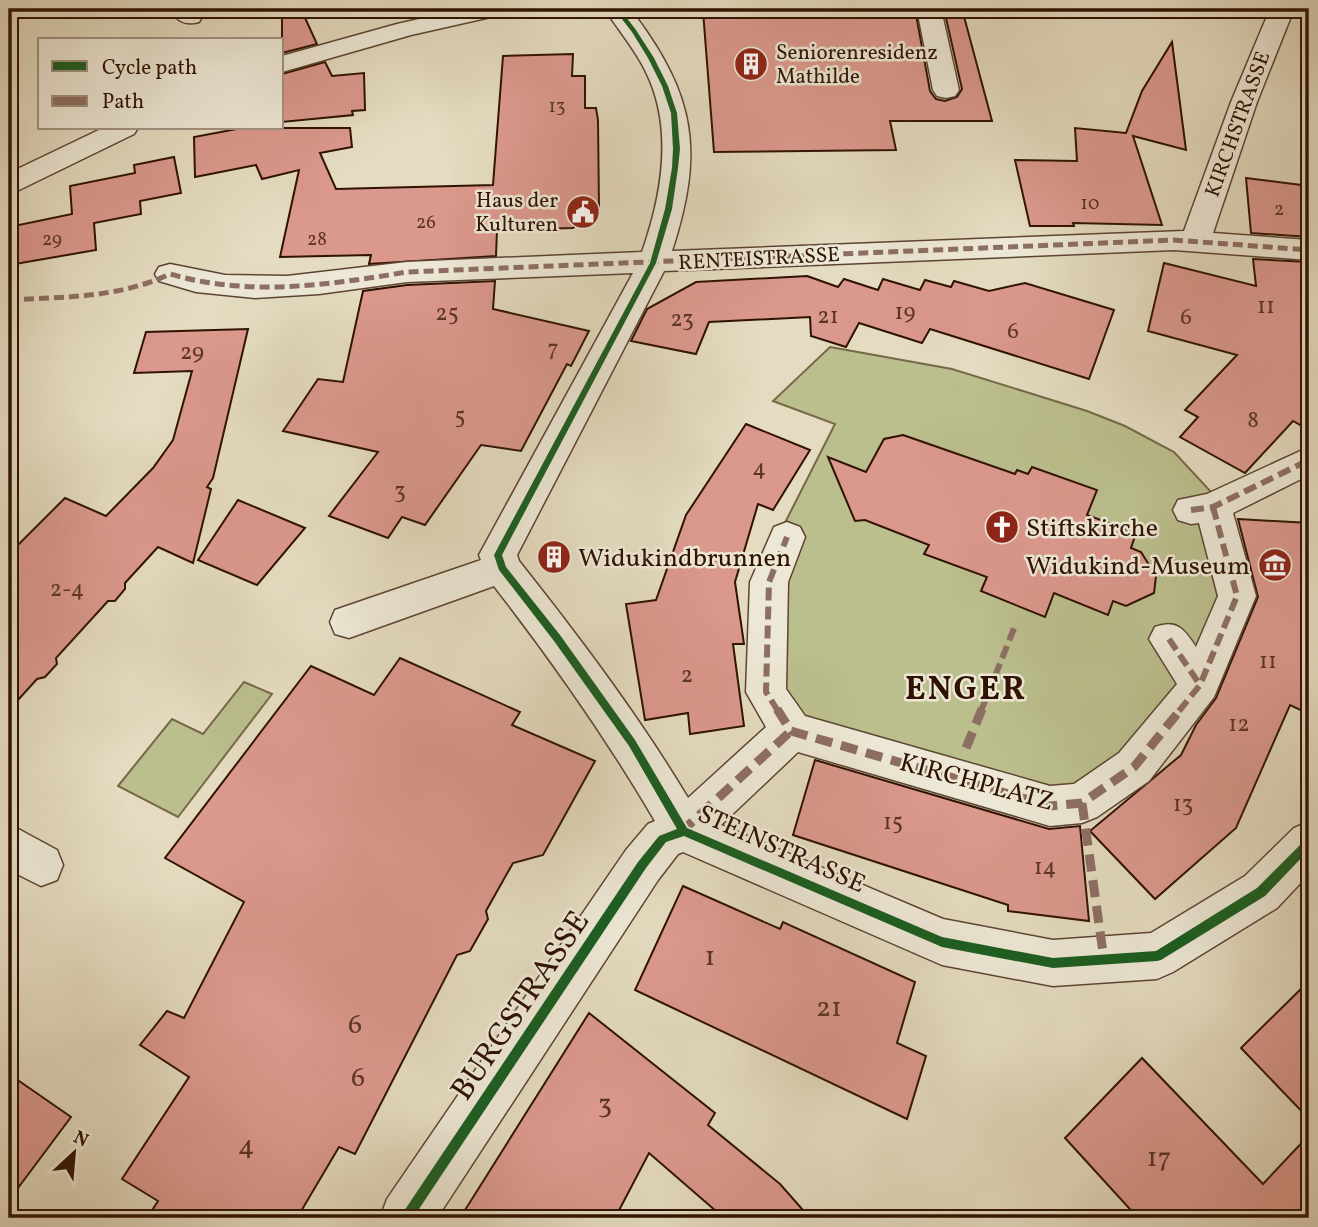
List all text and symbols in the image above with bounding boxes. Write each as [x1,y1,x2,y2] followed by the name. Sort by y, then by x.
[38,38,284,130] legend
[776,39,938,92] place label: Seniorenresidenz Mathilde
[732,45,770,83] building icon: Seniorenresidenz Mathilde
[1199,48,1278,201] street label: KIRCHSTRASSE
[102,54,197,83] text: Cycle path
[102,88,144,117] text: Path
[548,94,566,120] house number: 13
[475,187,558,240] place label: Haus der Kulturen
[1081,191,1099,217] house number: 10
[564,193,602,231] public building icon: Haus der Kulturen
[1274,197,1284,223] house number: 2
[416,210,436,236] house number: 26
[42,227,62,253] house number: 29
[307,227,327,253] house number: 28
[678,241,841,278] street label: RENTEISTRASSE
[1257,291,1275,323] house number: 11
[895,297,915,329] house number: 19
[435,298,459,330] house number: 25
[817,301,839,333] house number: 21
[1180,302,1192,334] house number: 6
[670,304,694,336] house number: 23
[1007,316,1019,348] house number: 6
[547,334,559,366] house number: 7
[180,337,204,369] house number: 29
[454,401,466,433] house number: 5
[1247,405,1259,437] house number: 8
[752,453,766,485] house number: 4
[394,476,406,508] house number: 3
[983,508,1021,546] church icon: Stiftskirche
[1026,511,1158,547] place label: Stiftskirche
[535,538,573,576] building icon: Widukindbrunnen
[578,541,791,577] place label: Widukindbrunnen
[1256,546,1294,584] museum icon: Widukind-Museum
[1026,549,1250,585] place label: Widukind-Museum
[50,574,84,606] house number: 2-4
[1259,646,1277,678] house number: 11
[681,660,693,692] house number: 2
[905,668,1027,714] district label: ENGER
[1228,709,1250,741] house number: 12
[895,745,1058,821] street label: KIRCHPLATZ
[1173,789,1193,821] house number: 13
[692,797,871,903] street label: STEINSTRASSE
[883,807,903,839] house number: 15
[1034,852,1056,884] house number: 14
[442,903,601,1110] street label: BURGSTRASSE
[705,938,715,977] house number: 1
[816,989,842,1028] house number: 21
[348,1006,362,1045] house number: 6
[351,1059,365,1098] house number: 6
[598,1086,612,1125] house number: 3
[38,1118,108,1188] north arrow
[69,1125,93,1154] text: N
[238,1127,254,1166] house number: 4
[1147,1139,1171,1178] house number: 17

